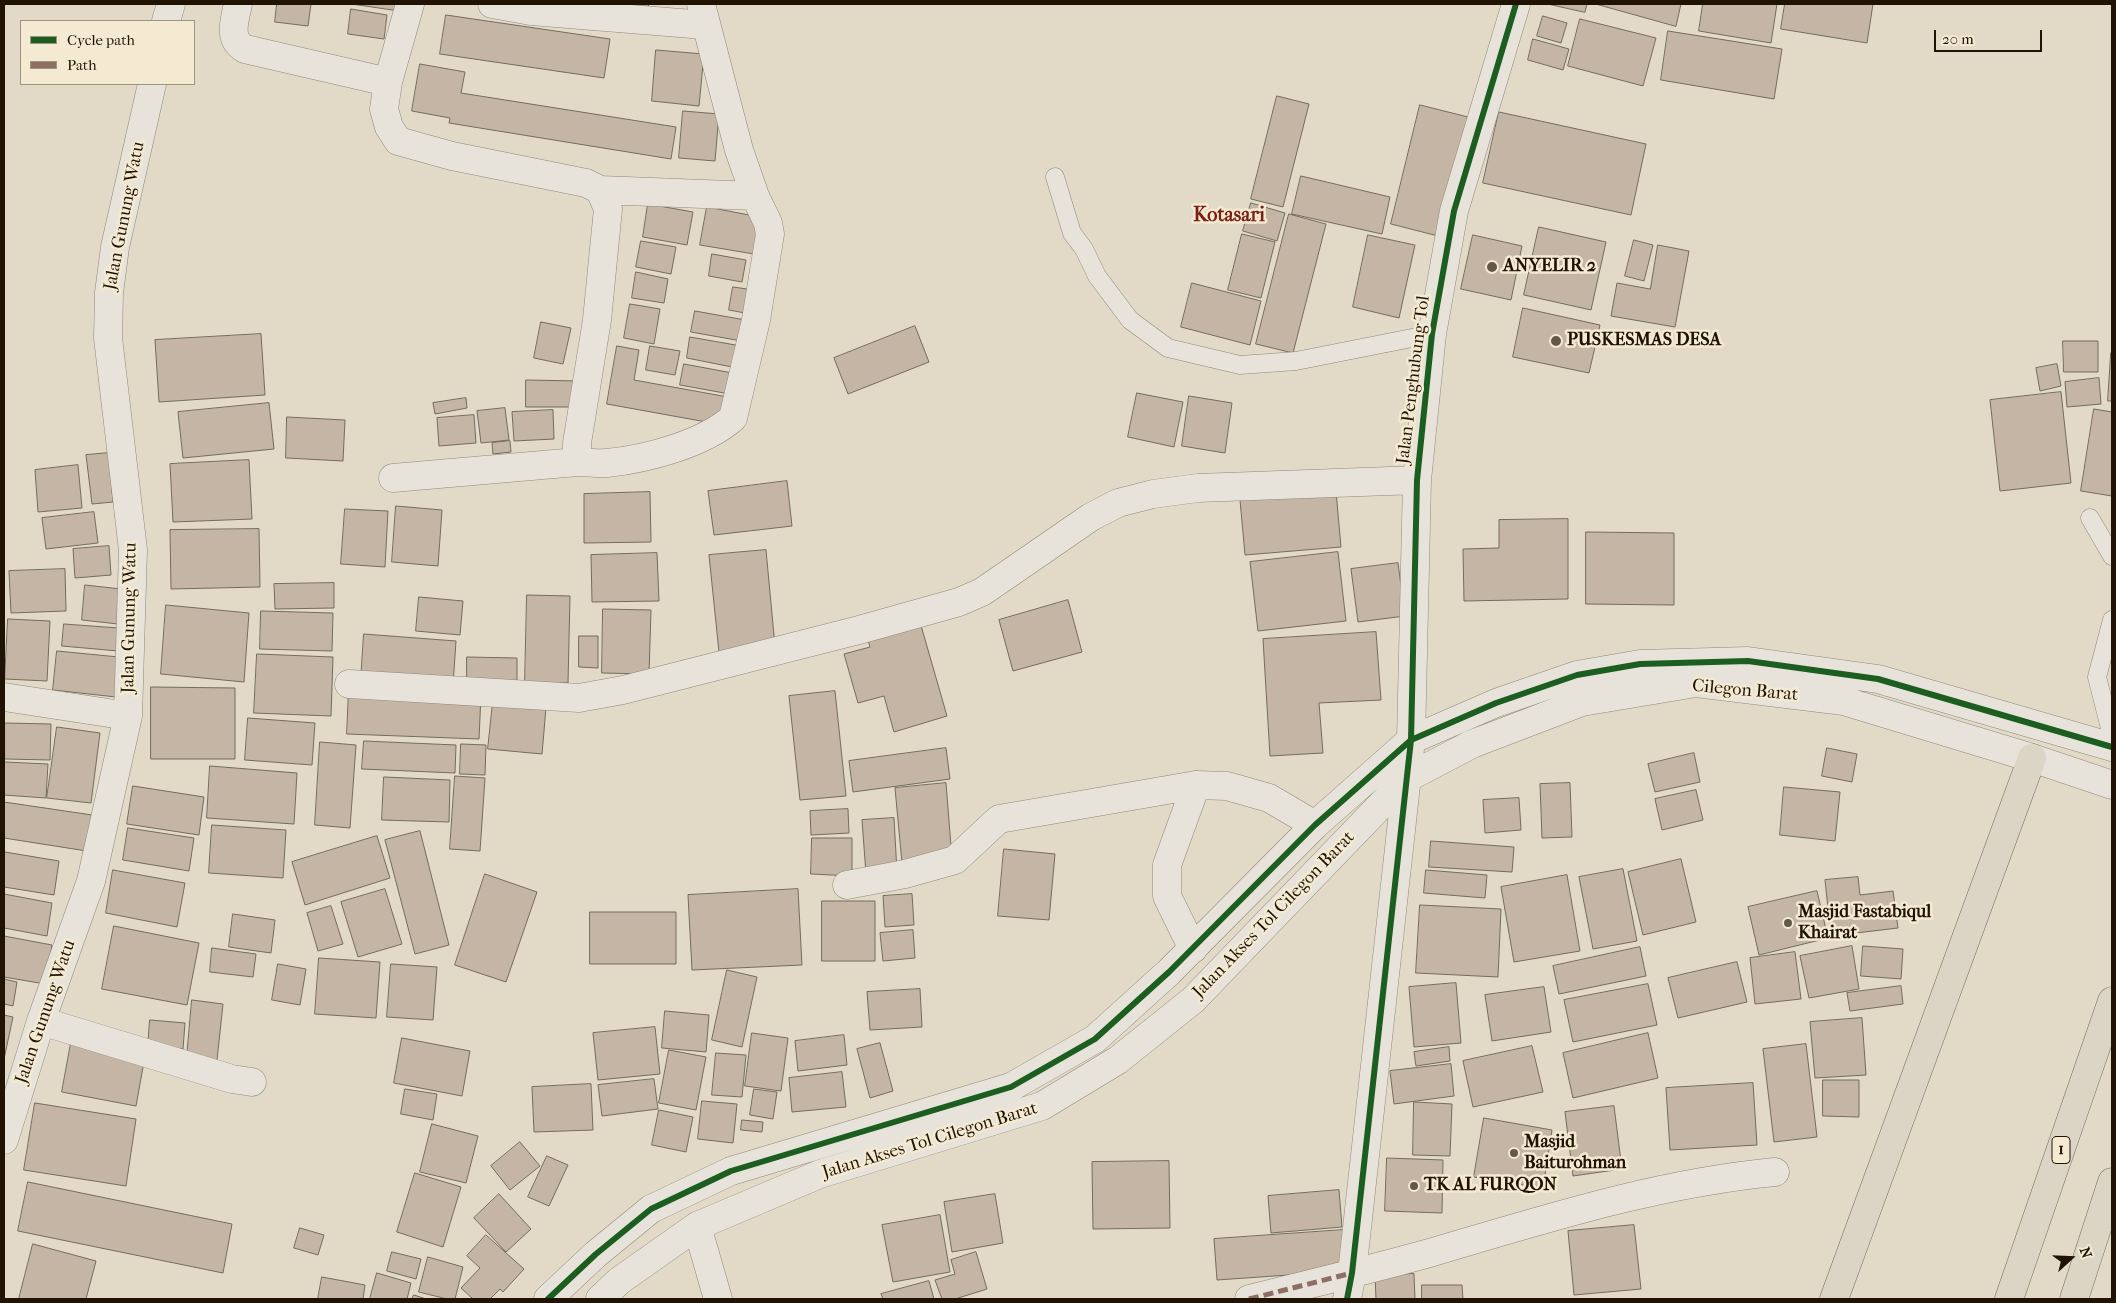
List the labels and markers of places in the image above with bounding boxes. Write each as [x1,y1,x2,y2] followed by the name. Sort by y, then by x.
[1503,256,1596,278] place label: ANYELIR 2
[1485,260,1499,274] marker: ANYELIR 2
[1567,330,1721,352] place label: PUSKESMAS DESA
[1549,334,1563,348] marker: PUSKESMAS DESA
[1798,902,1931,944] place label: Masjid Fastabiqul Khairat
[1782,917,1794,929] marker: Masjid Fastabiqul Khairat
[1524,1132,1626,1174] place label: Masjid Baiturohman
[1508,1147,1520,1159] marker: Masjid Baiturohman
[1424,1175,1557,1197] place label: TK AL FURQON
[1408,1180,1420,1192] marker: TK AL FURQON

